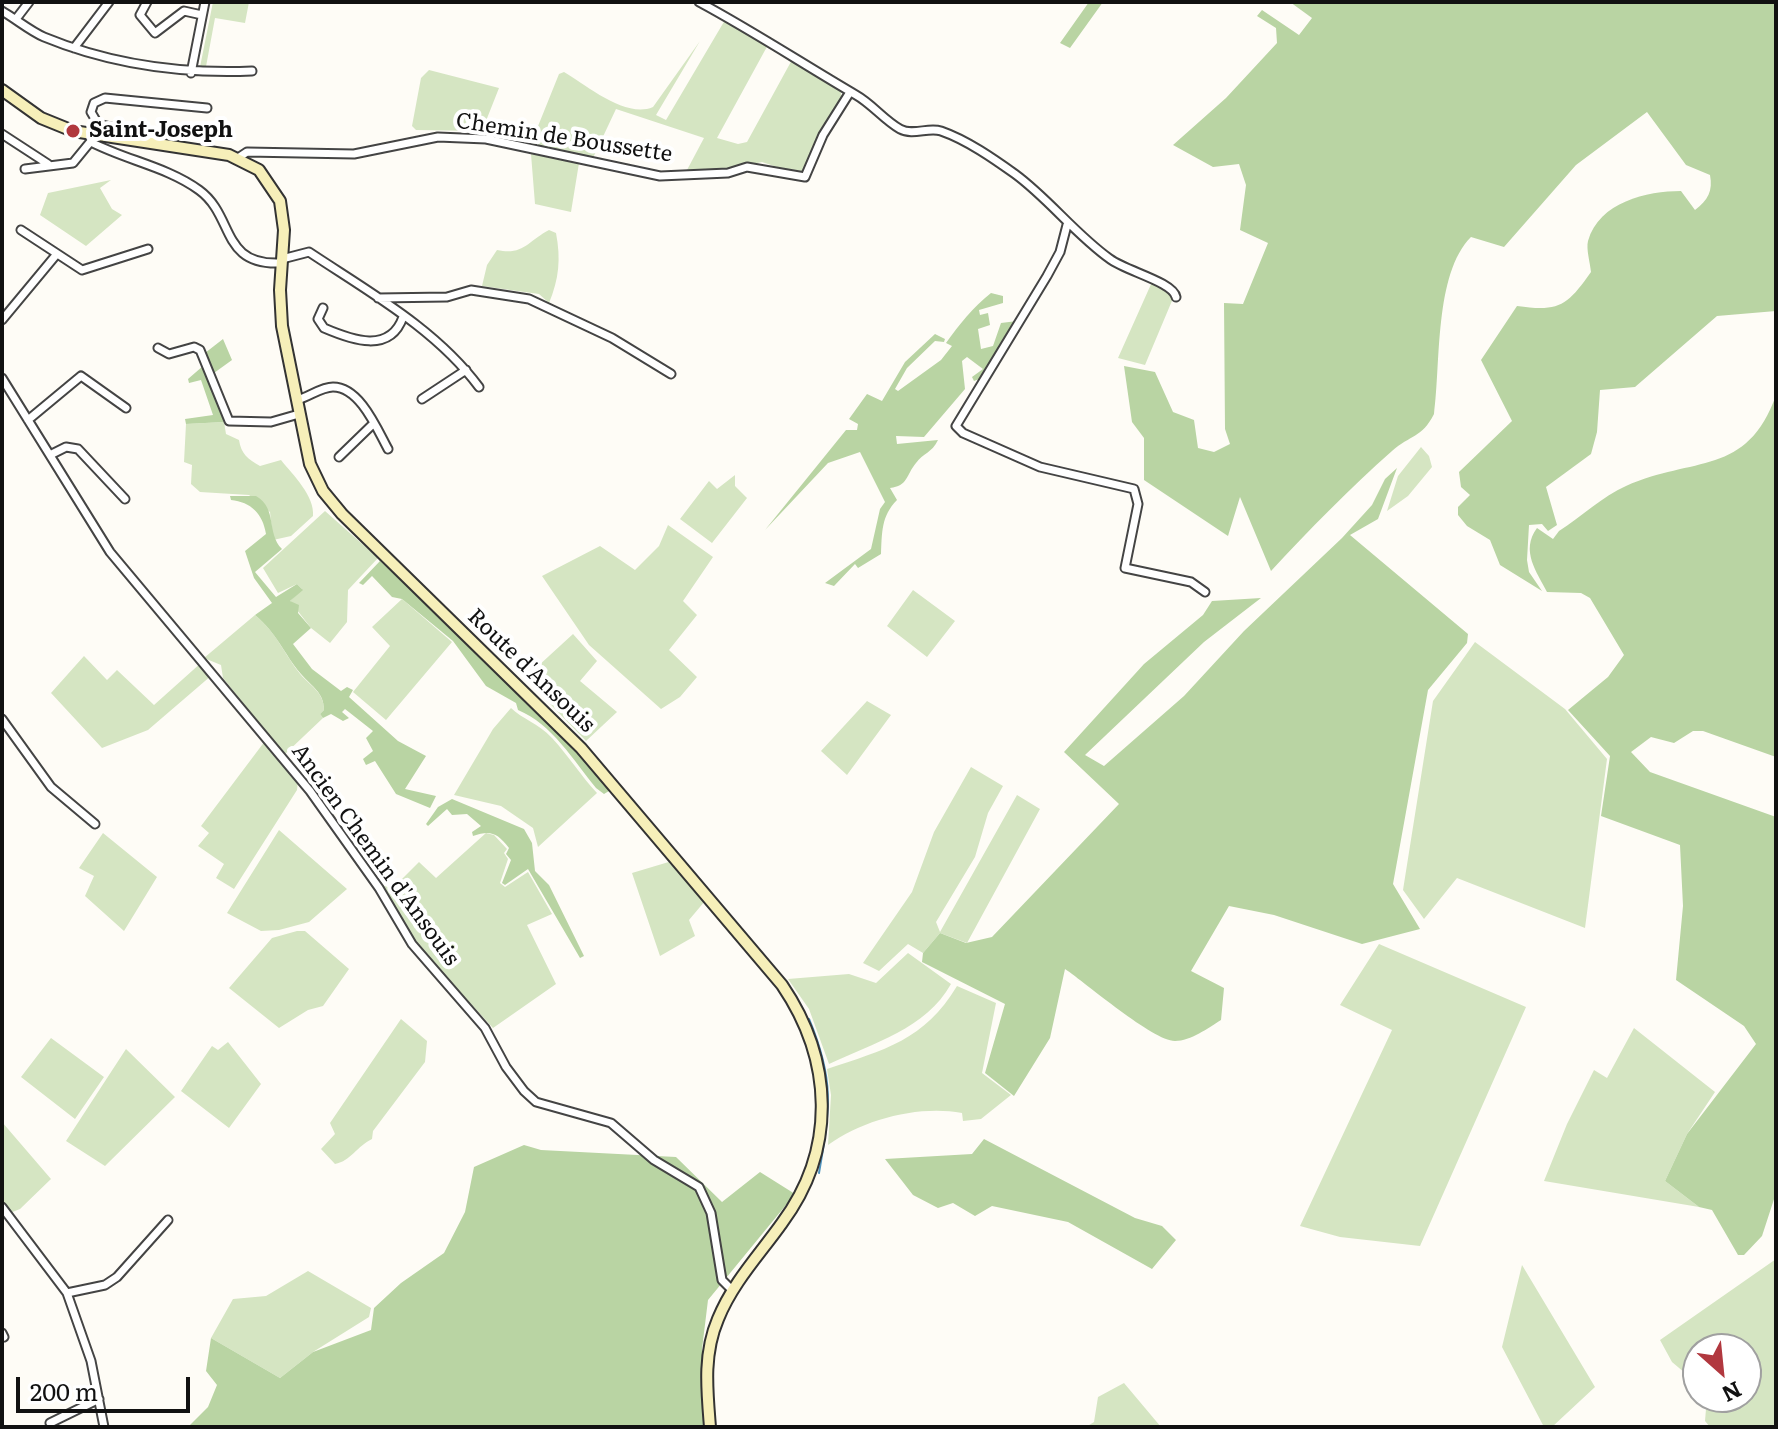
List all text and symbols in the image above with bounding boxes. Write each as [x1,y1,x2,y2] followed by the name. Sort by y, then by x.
[454,108,674,168] street label: Chemin de Boussette
[89,118,233,144] place label: Saint-Joseph
[64,122,82,140] marker: Saint-Joseph
[462,604,600,738] street label: Route d'Ansouis
[286,739,464,971] street label: Ancien Chemin d'Ansouis
[1682,1333,1762,1413] north arrow
[20,1361,194,1411] scale bar
[30,1373,98,1408] text: 200 m
[1716,1374,1748,1412] text: N

